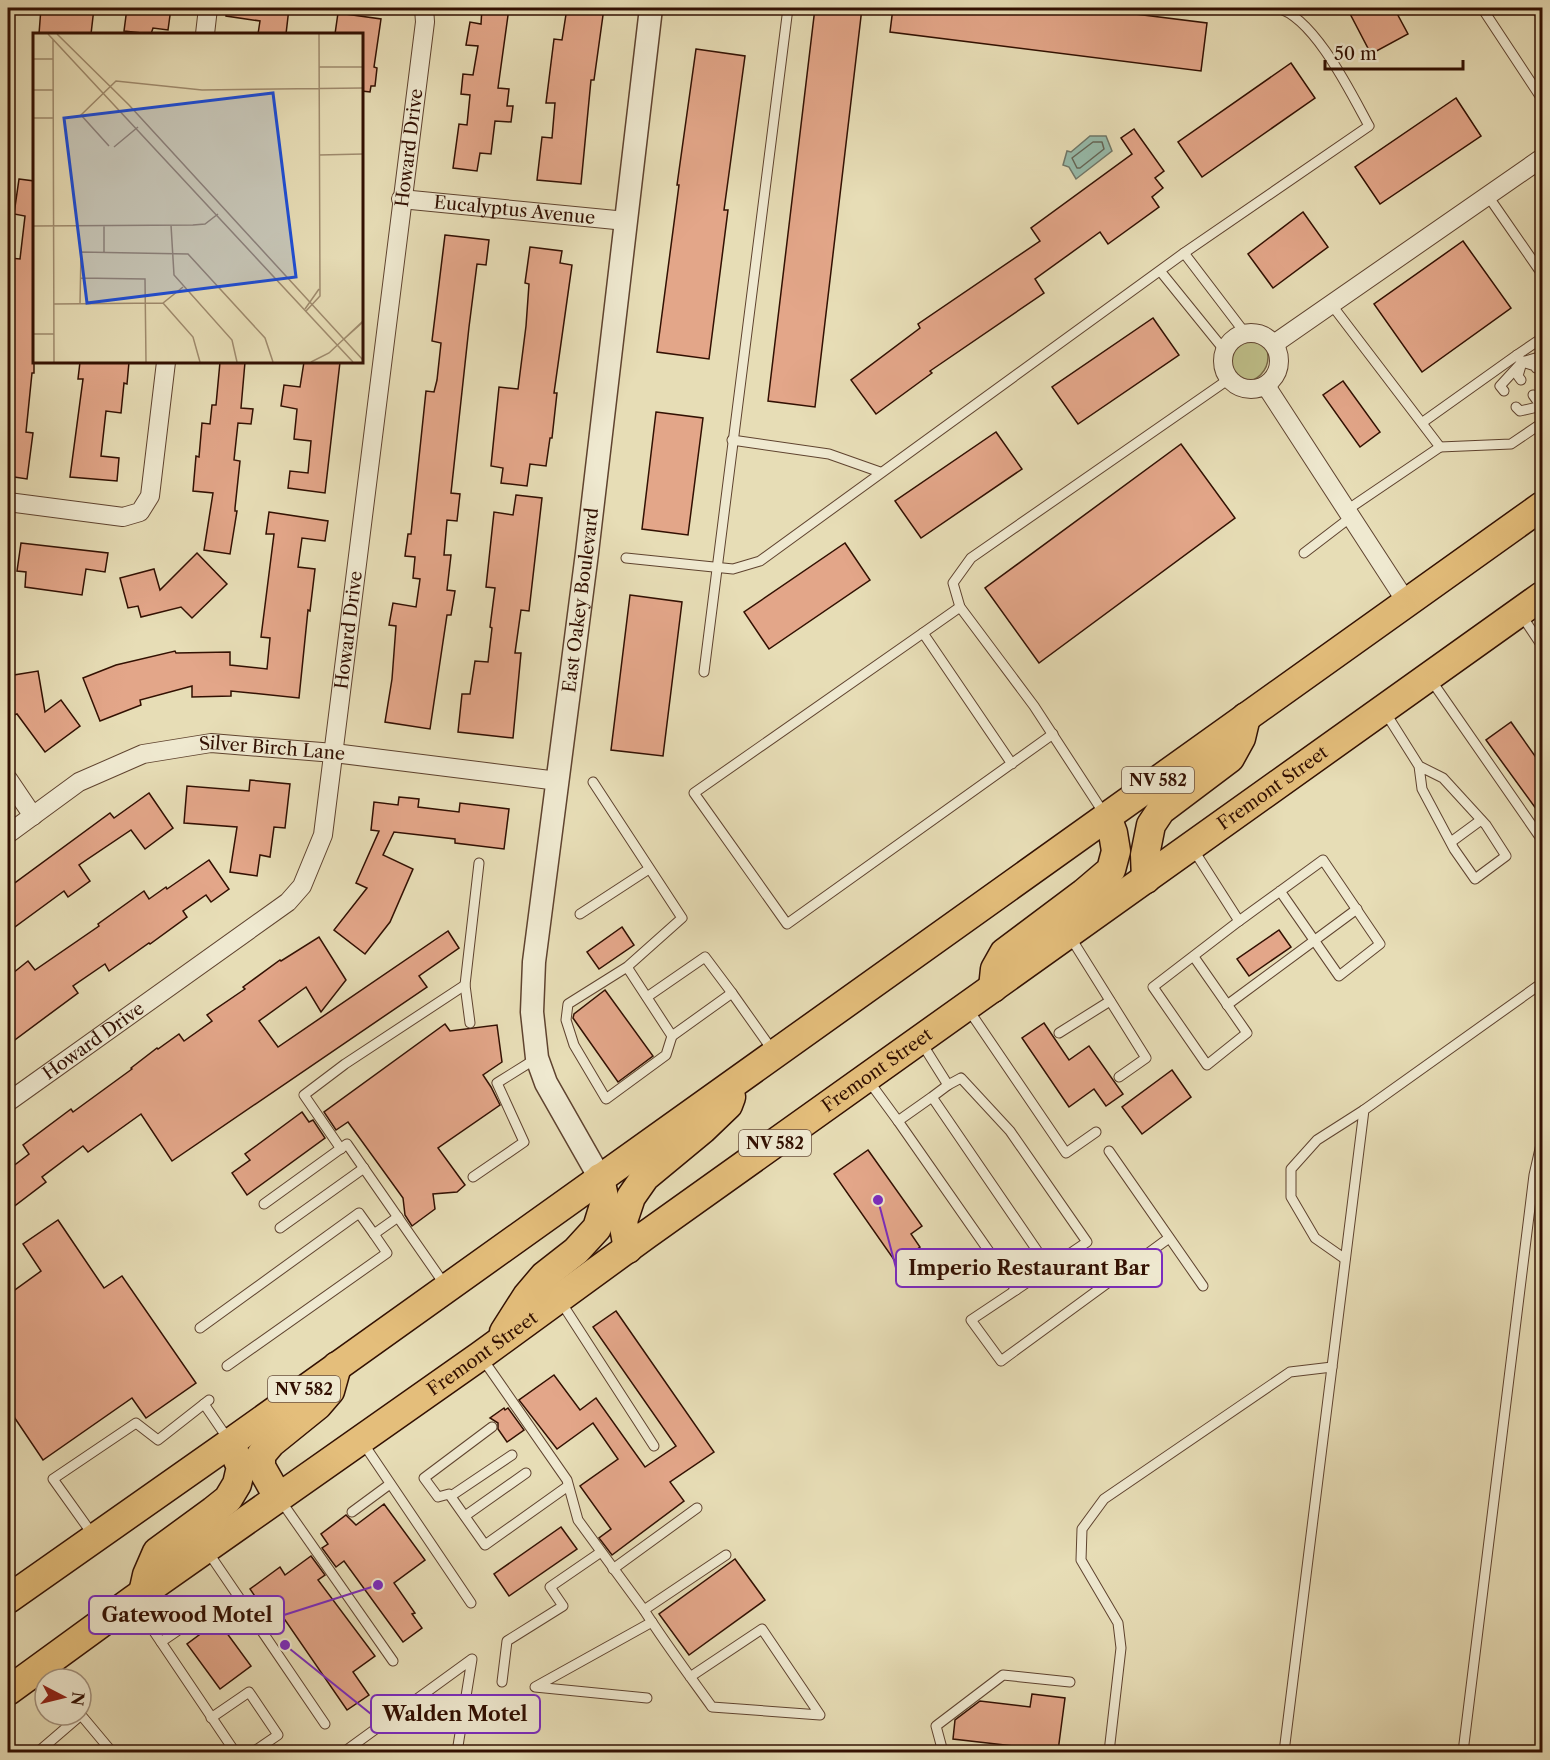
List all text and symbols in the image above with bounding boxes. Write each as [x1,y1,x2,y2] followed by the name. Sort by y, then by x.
[33,33,363,363] inset map
[1325,33,1463,71] scale bar
[1334,43,1377,65] text: 50 m
[391,87,428,208] street label: Howard Drive
[433,191,596,229] street label: Eucalyptus Avenue
[558,507,603,694] street label: East Oakey Boulevard
[330,570,367,691] street label: Howard Drive
[197,732,346,765] street label: Silver Birch Lane
[1213,741,1333,835] street label: Fremont Street
[1122,767,1194,793] road number: NV 582
[38,997,148,1085] street label: Howard Drive
[818,1023,937,1117] street label: Fremont Street
[739,1130,811,1156] road number: NV 582
[896,1249,1162,1287] callout: Imperio Restaurant Bar
[908,1256,1150,1280] text: Imperio Restaurant Bar
[423,1306,542,1401] street label: Fremont Street
[268,1376,340,1402] road number: NV 582
[89,1596,284,1634] callout: Gatewood Motel
[101,1603,273,1627] text: Gatewood Motel
[33,1667,93,1727] north arrow
[67,1691,89,1707] text: N
[371,1695,540,1733] callout: Walden Motel
[381,1702,528,1726] text: Walden Motel

